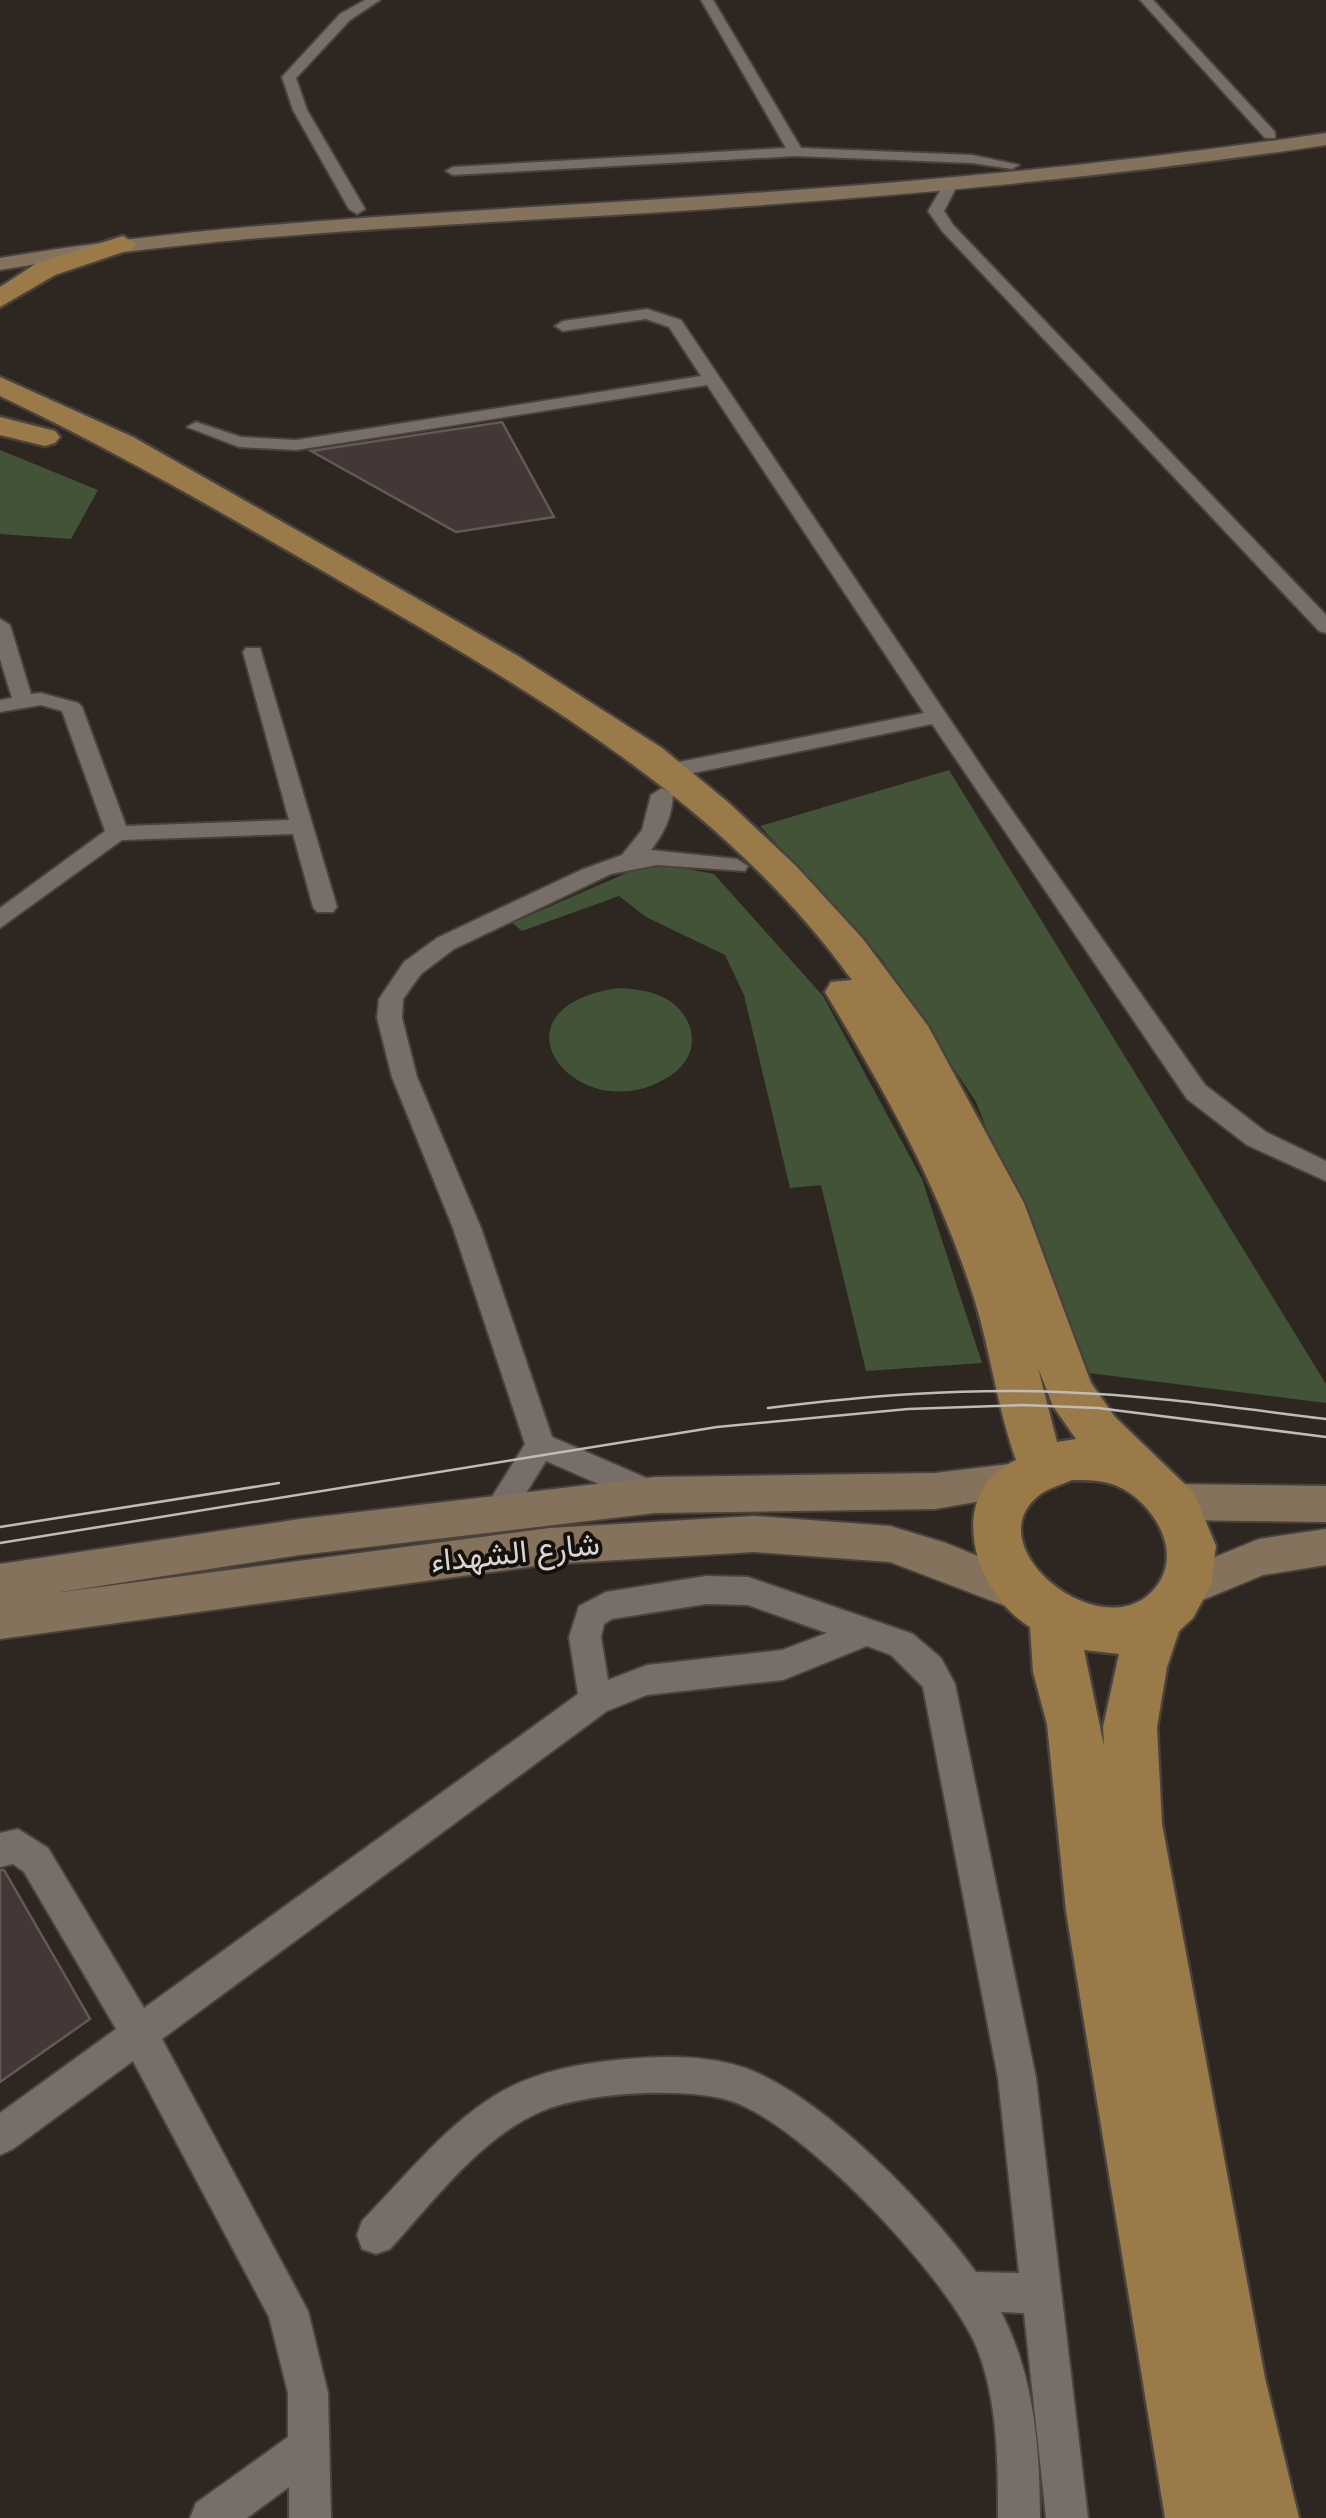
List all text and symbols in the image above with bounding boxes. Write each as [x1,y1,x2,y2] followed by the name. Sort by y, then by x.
[429,1525,602,1583] street label: شارع الشهداء

